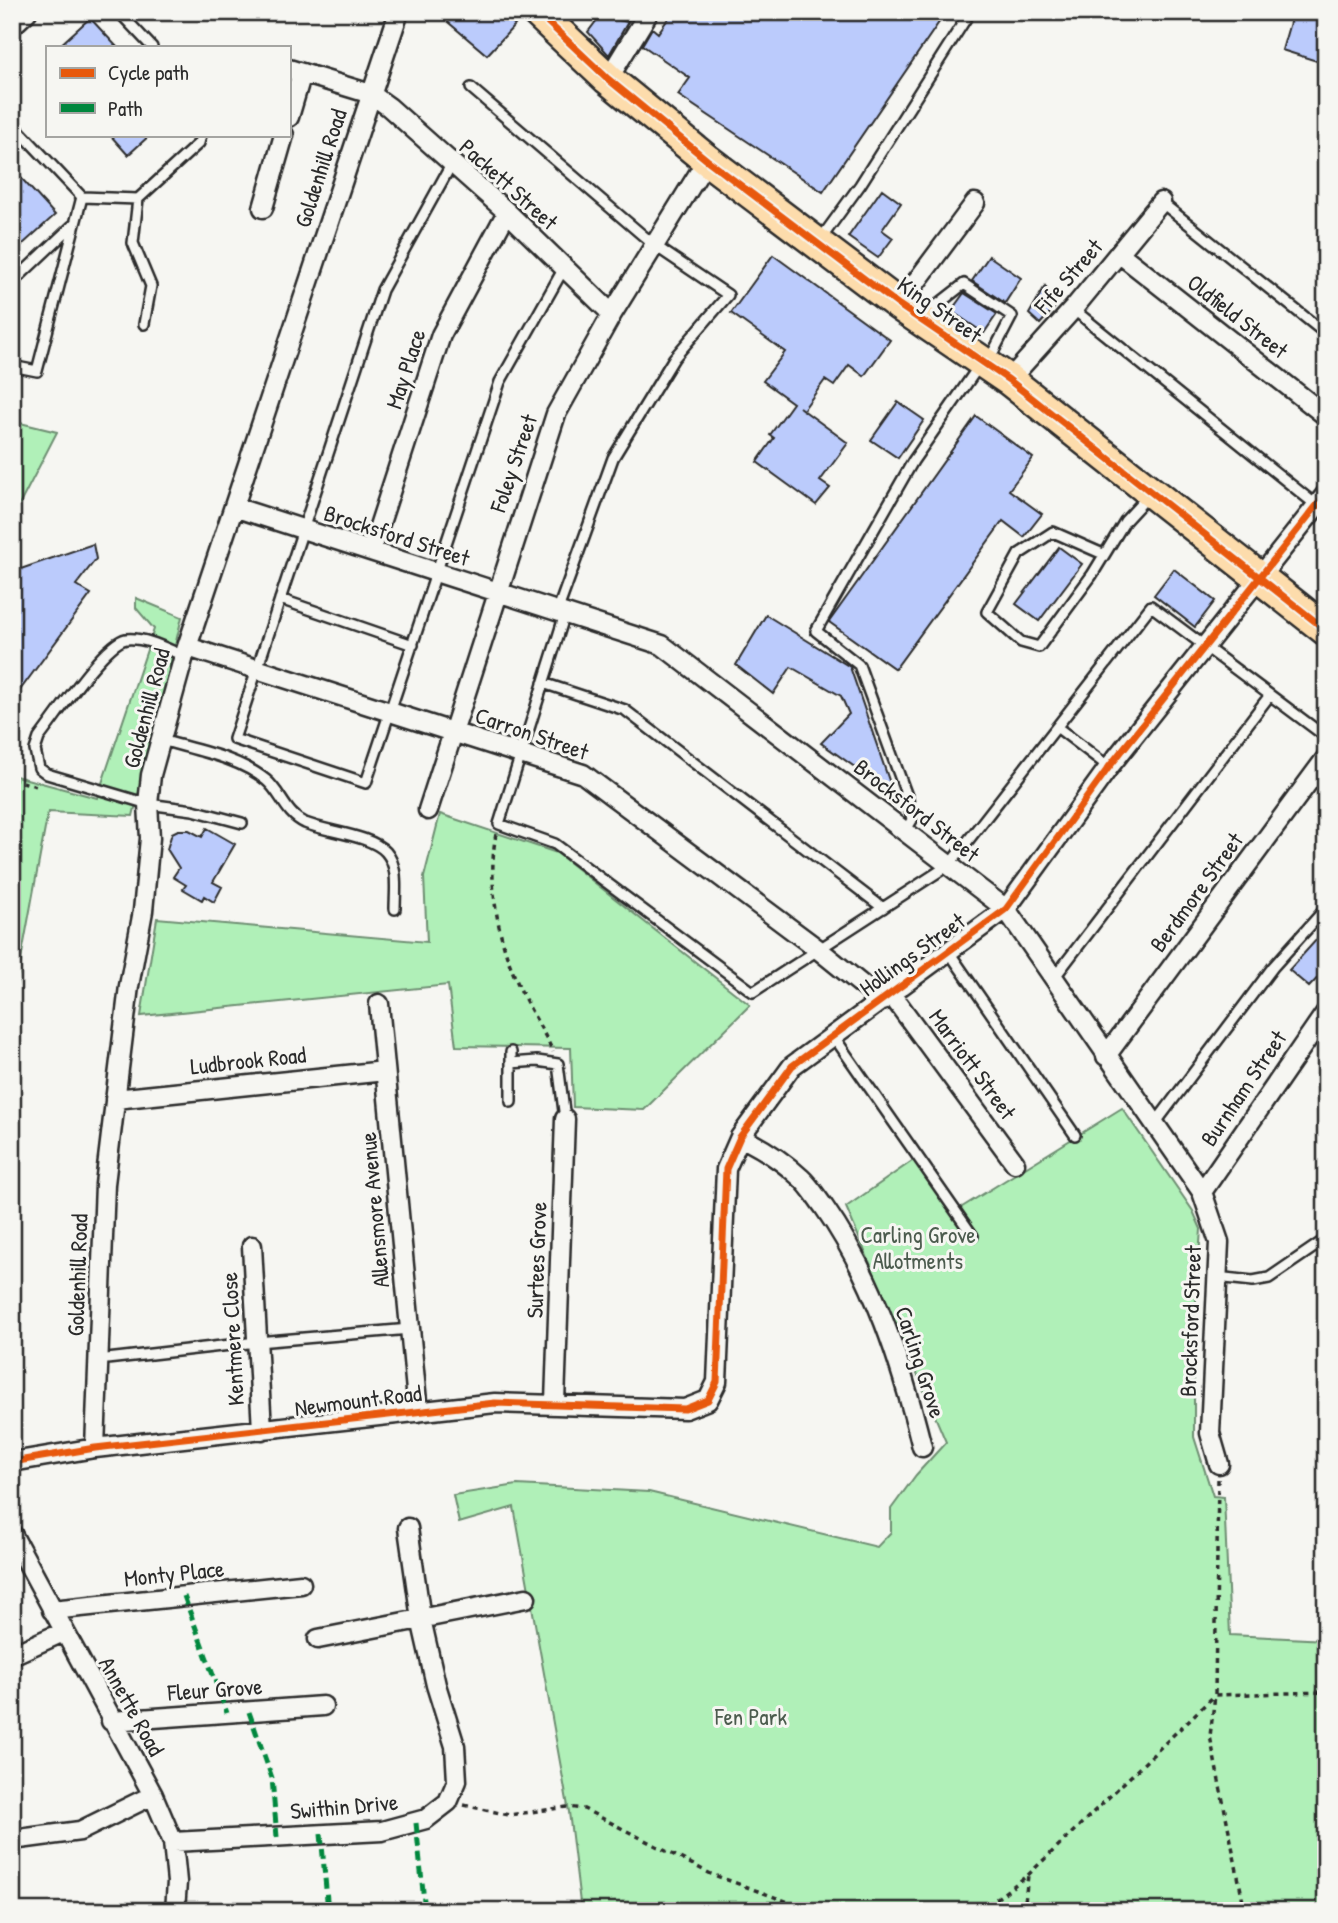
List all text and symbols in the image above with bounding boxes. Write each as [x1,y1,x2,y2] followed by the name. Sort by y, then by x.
[46,46,290,136] legend
[108,58,189,87] text: Cycle path
[108,94,143,123] text: Path
[286,105,354,231] street label: Goldenhill Road
[453,132,566,237] street label: Packett Street
[1026,231,1110,321] street label: Fife Street
[1181,267,1296,366] street label: Oldfield Street
[892,269,989,350] street label: King Street
[378,325,432,413] street label: May Place
[481,409,545,517] street label: Foley Street
[320,497,475,573] street label: Brocksford Street
[115,645,177,771] street label: Goldenhill Road
[471,699,594,767] street label: Carron Street
[848,751,987,869] street label: Brocksford Street
[1142,825,1250,958] street label: Berdmore Street
[853,905,972,1003] street label: Hollings Street
[922,1003,1024,1126] street label: Marriott Street
[1193,1023,1294,1152] street label: Burnham Street
[189,1039,307,1081] street label: Ludbrook Road
[352,1131,396,1289] street label: Allensmore Avenue
[518,1201,554,1319] street label: Surtees Grove
[59,1213,95,1337] street label: Goldenhill Road
[860,1219,976,1276] park label: Carling Grove Allotments
[1172,1244,1208,1397] street label: Brocksford Street
[213,1271,251,1407] street label: Kentmere Close
[888,1302,954,1422] street label: Carling Grove
[293,1377,423,1423] street label: Newmount Road
[122,1552,226,1594] street label: Monty Place
[92,1651,172,1761] street label: Annette Road
[166,1670,263,1708] street label: Fleur Grove
[714,1701,787,1732] park label: Fen Park
[289,1786,399,1826] street label: Swithin Drive

